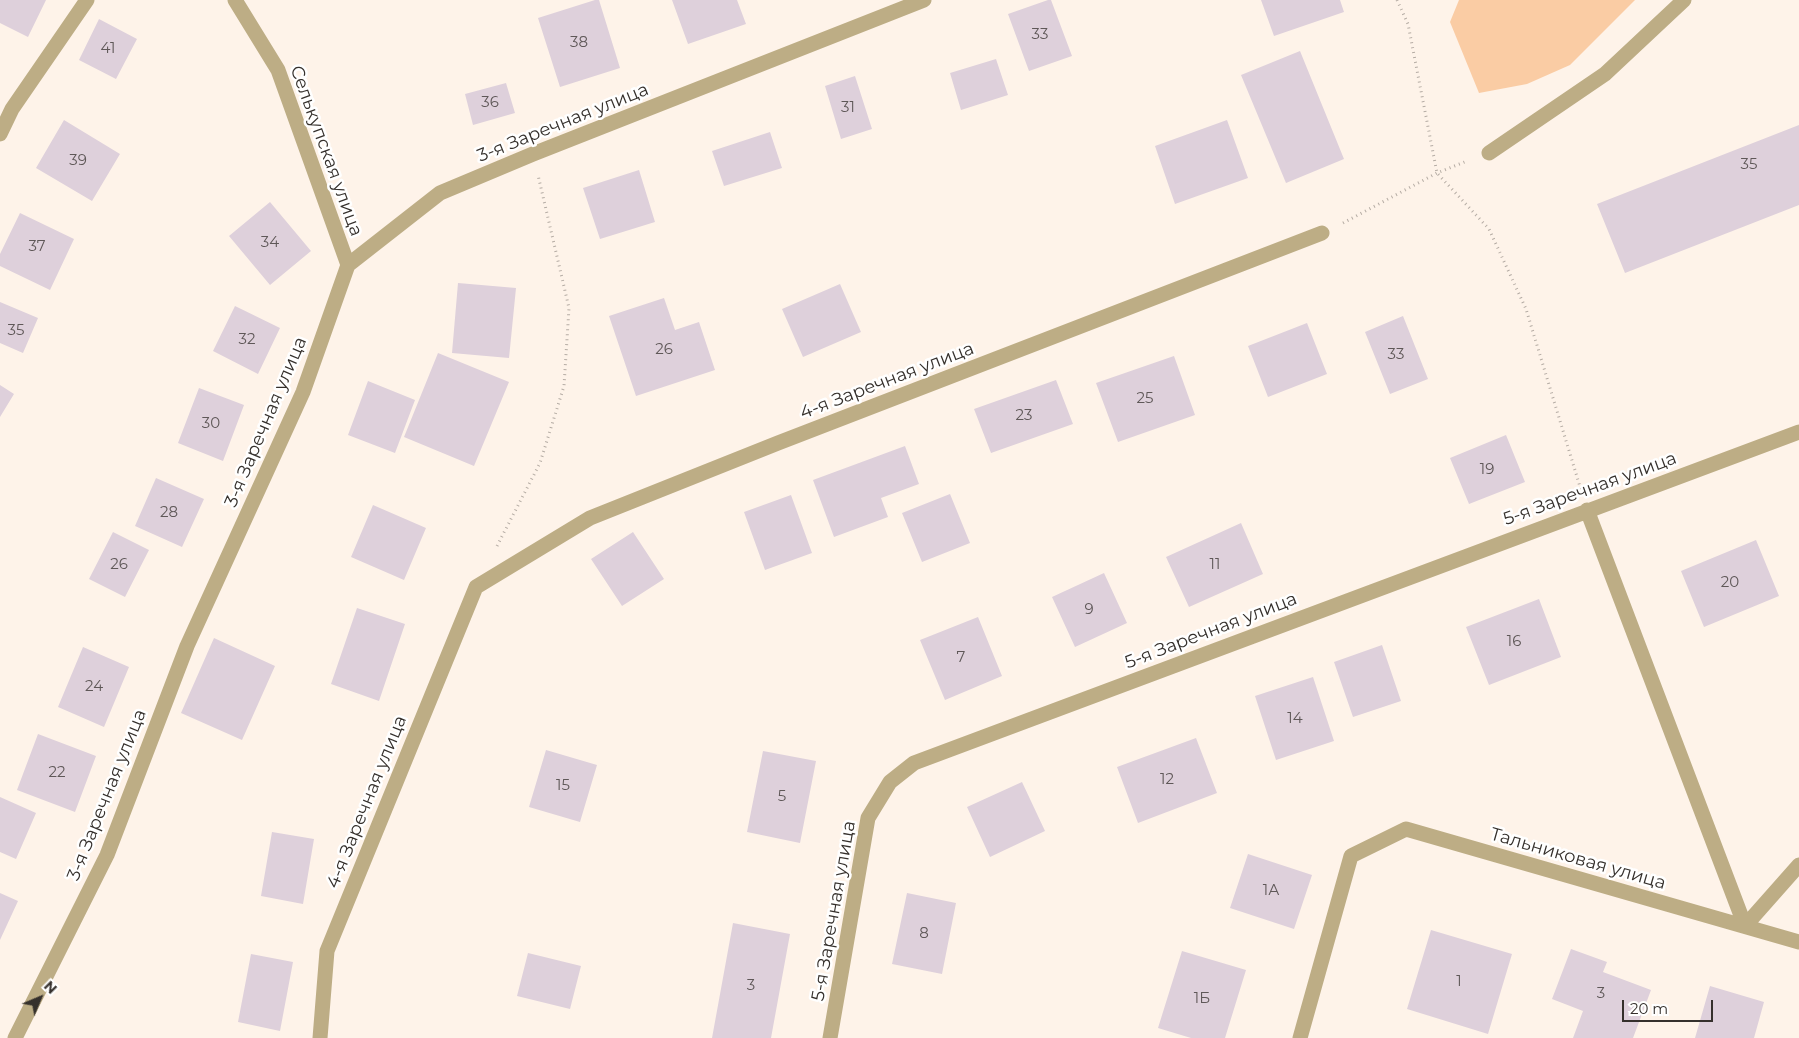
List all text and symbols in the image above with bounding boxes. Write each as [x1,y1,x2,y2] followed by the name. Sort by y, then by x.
[1032,26,1048,44] house number: 33
[570,34,588,52] house number: 38
[101,40,115,58] house number: 41
[285,63,367,239] street label: Селькупская улица
[474,79,652,167] street label: 3-я Заречная улица
[481,94,499,112] house number: 36
[841,99,855,117] house number: 31
[69,152,87,170] house number: 39
[1741,156,1757,174] house number: 35
[261,234,279,252] house number: 34
[28,238,46,256] house number: 37
[8,322,24,340] house number: 35
[239,331,255,349] house number: 32
[220,334,312,510] street label: 3-я Заречная улица
[797,338,977,424] street label: 4-я Заречная улица
[655,341,673,359] house number: 26
[1388,346,1404,364] house number: 33
[1136,390,1154,408] house number: 25
[1016,407,1032,425] house number: 23
[202,415,220,433] house number: 30
[1500,448,1680,530] street label: 5-я Заречная улица
[1480,461,1494,479] house number: 19
[160,504,178,522] house number: 28
[110,556,128,574] house number: 26
[1210,556,1220,574] house number: 11
[1721,574,1739,592] house number: 20
[1122,588,1300,674] street label: 5-я Заречная улица
[1084,601,1094,619] house number: 9
[1507,633,1521,651] house number: 16
[957,649,965,667] house number: 7
[85,678,103,696] house number: 24
[63,706,151,884] street label: 3-я Заречная улица
[1287,710,1303,728] house number: 14
[322,712,412,892] street label: 4-я Заречная улица
[48,764,66,782] house number: 22
[1160,771,1174,789] house number: 12
[556,777,570,795] house number: 15
[778,788,786,806] house number: 5
[808,819,860,1003] street label: 5-я Заречная улица
[1488,824,1668,894] street label: Тальниковая улица
[1263,882,1279,900] house number: 1А
[919,925,929,943] house number: 8
[15,973,65,1023] north arrow
[1456,973,1462,991] house number: 1
[40,977,61,998] text: N
[747,977,755,995] house number: 3
[1597,985,1605,1003] house number: 3
[1194,990,1210,1008] house number: 1Б
[1624,990,1715,1022] scale bar
[1630,999,1668,1018] text: 20 m

